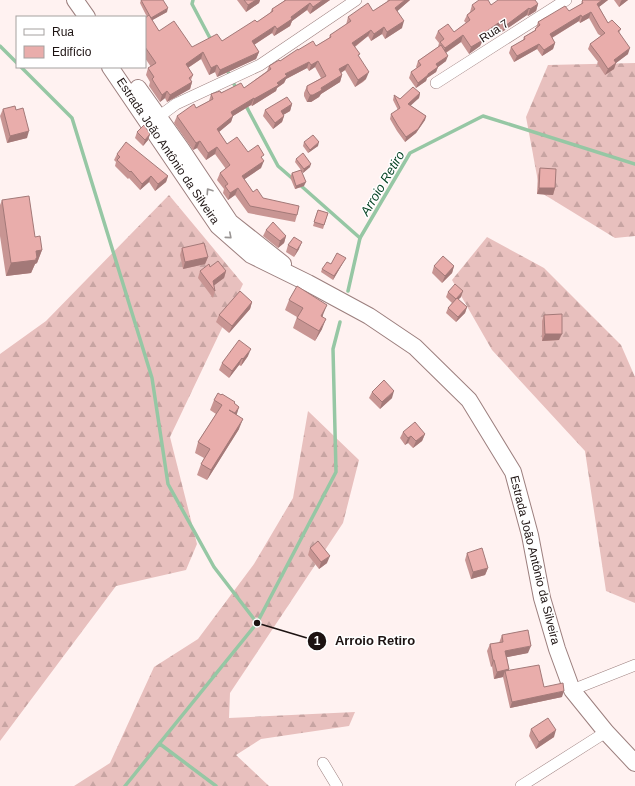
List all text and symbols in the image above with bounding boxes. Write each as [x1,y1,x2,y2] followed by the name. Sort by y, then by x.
[16,16,146,68] legend
[477,16,512,46] street label: Rua 7
[52,25,74,39] text: Rua
[52,45,92,59] text: Edifício
[114,75,222,227] street label: Estrada João Antônio da Silveira
[357,148,408,219] water label: Arroio Retiro
[207,188,214,195] one-way arrow
[224,231,232,239] one-way arrow
[507,474,563,646] street label: Estrada João Antônio da Silveira
[307,628,423,653] callout: Arroio Retiro
[335,633,415,648] text: Arroio Retiro
[314,634,321,648] text: 1

